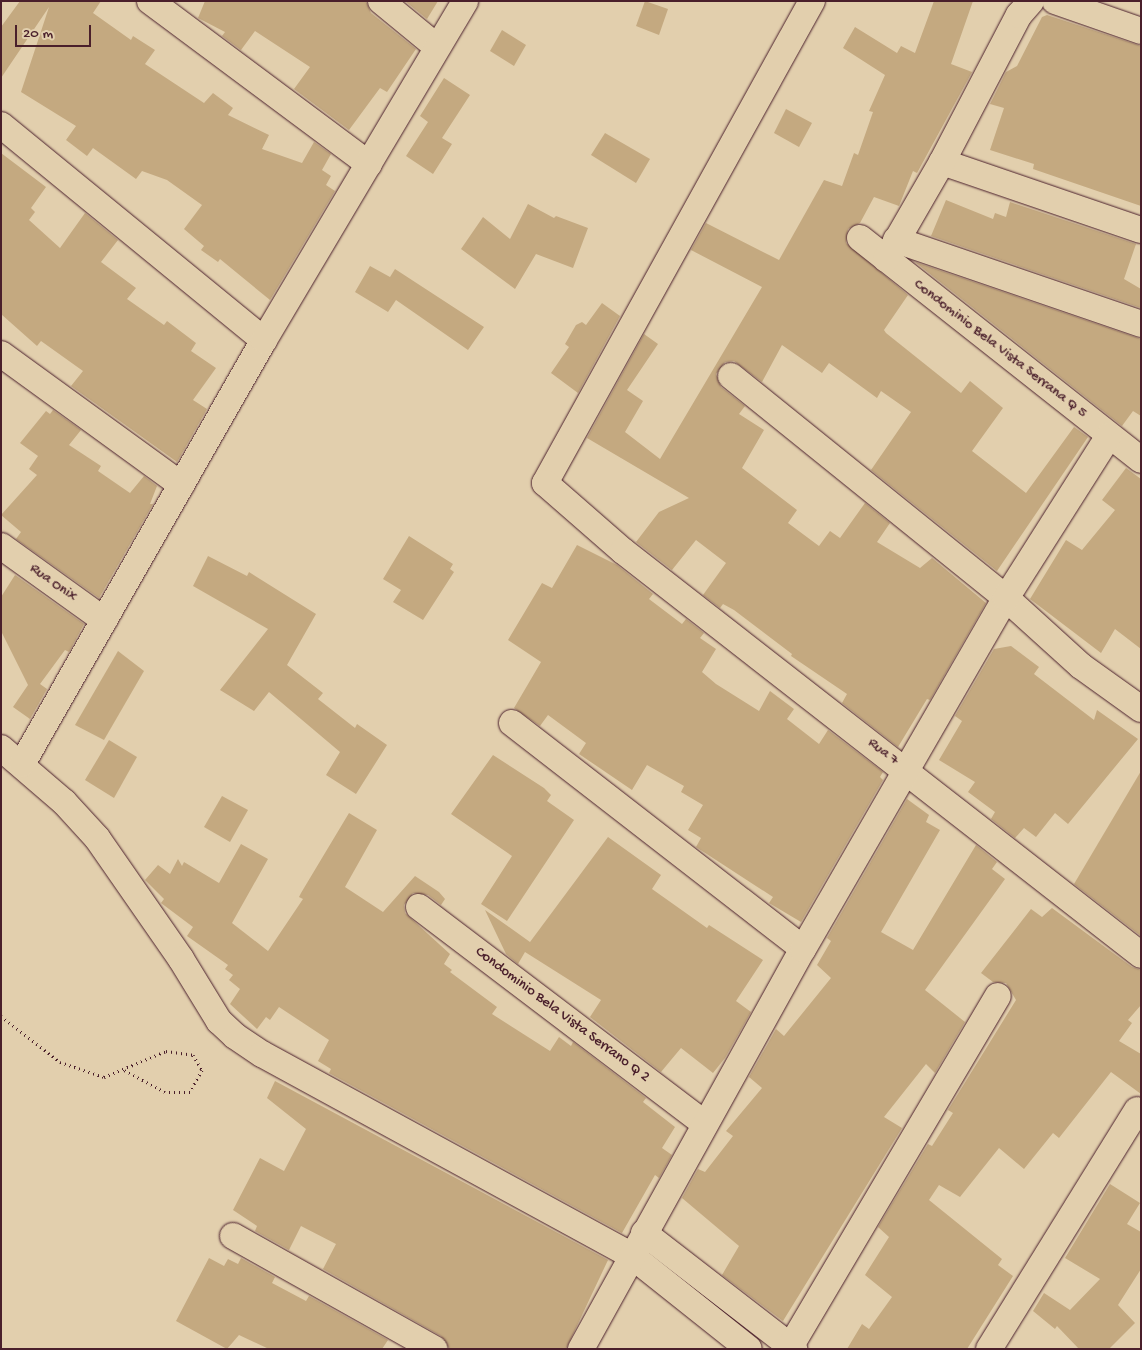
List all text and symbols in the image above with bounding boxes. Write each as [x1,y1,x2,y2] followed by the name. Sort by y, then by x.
[18,15,94,47] scale bar
[23,25,53,43] text: 20 m
[910,276,1090,422] street label: Condominio Bela Vista Serrana Q 5
[26,560,80,606] street label: Rua Onix
[864,734,902,770] street label: Rua 7
[471,943,653,1087] street label: Condominio Bela Vista Serrano Q 2

